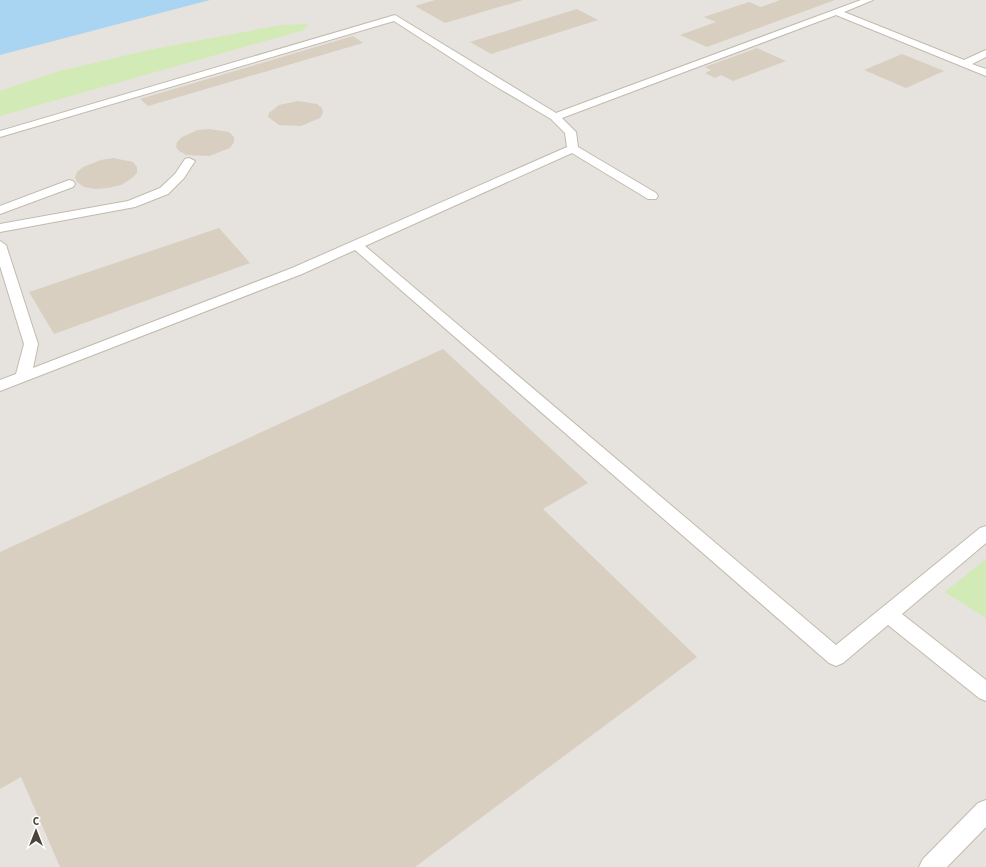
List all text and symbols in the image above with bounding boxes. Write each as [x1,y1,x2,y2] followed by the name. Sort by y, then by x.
[16,811,56,851] north arrow
[33,814,40,829] text: С

